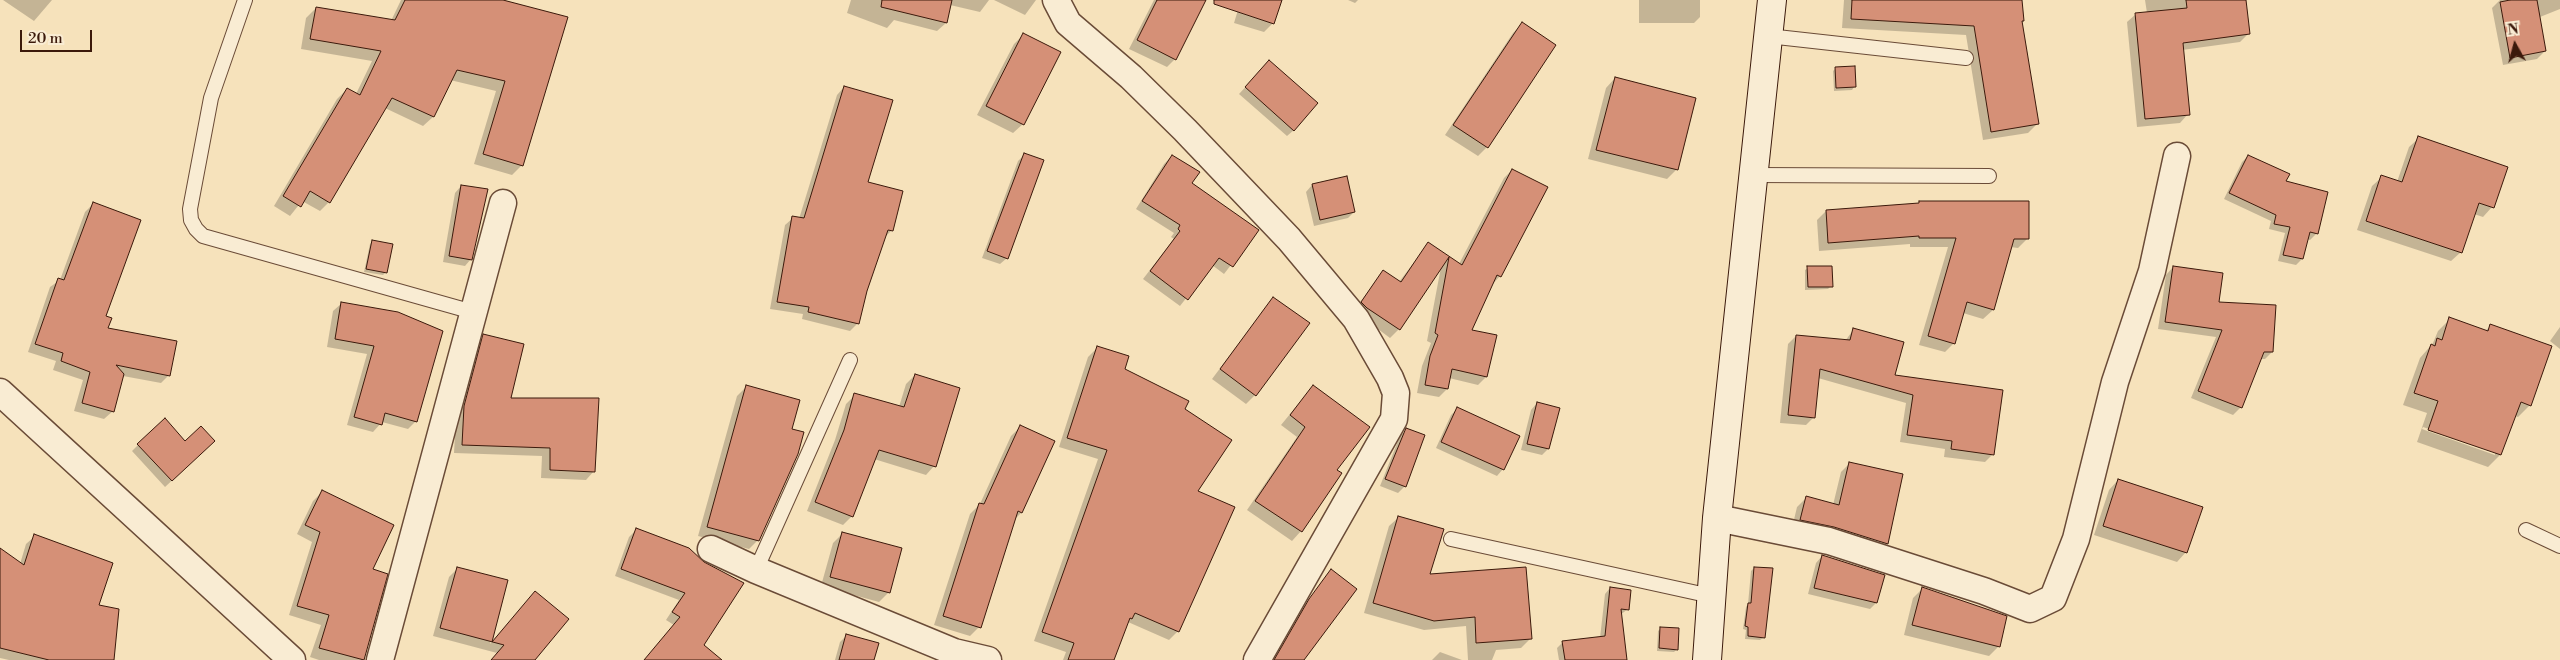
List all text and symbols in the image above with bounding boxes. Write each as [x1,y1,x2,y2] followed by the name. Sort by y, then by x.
[22,20,95,52] scale bar
[2490,20,2540,70] north arrow
[2507,21,2520,40] text: N
[28,29,63,48] text: 20 m

